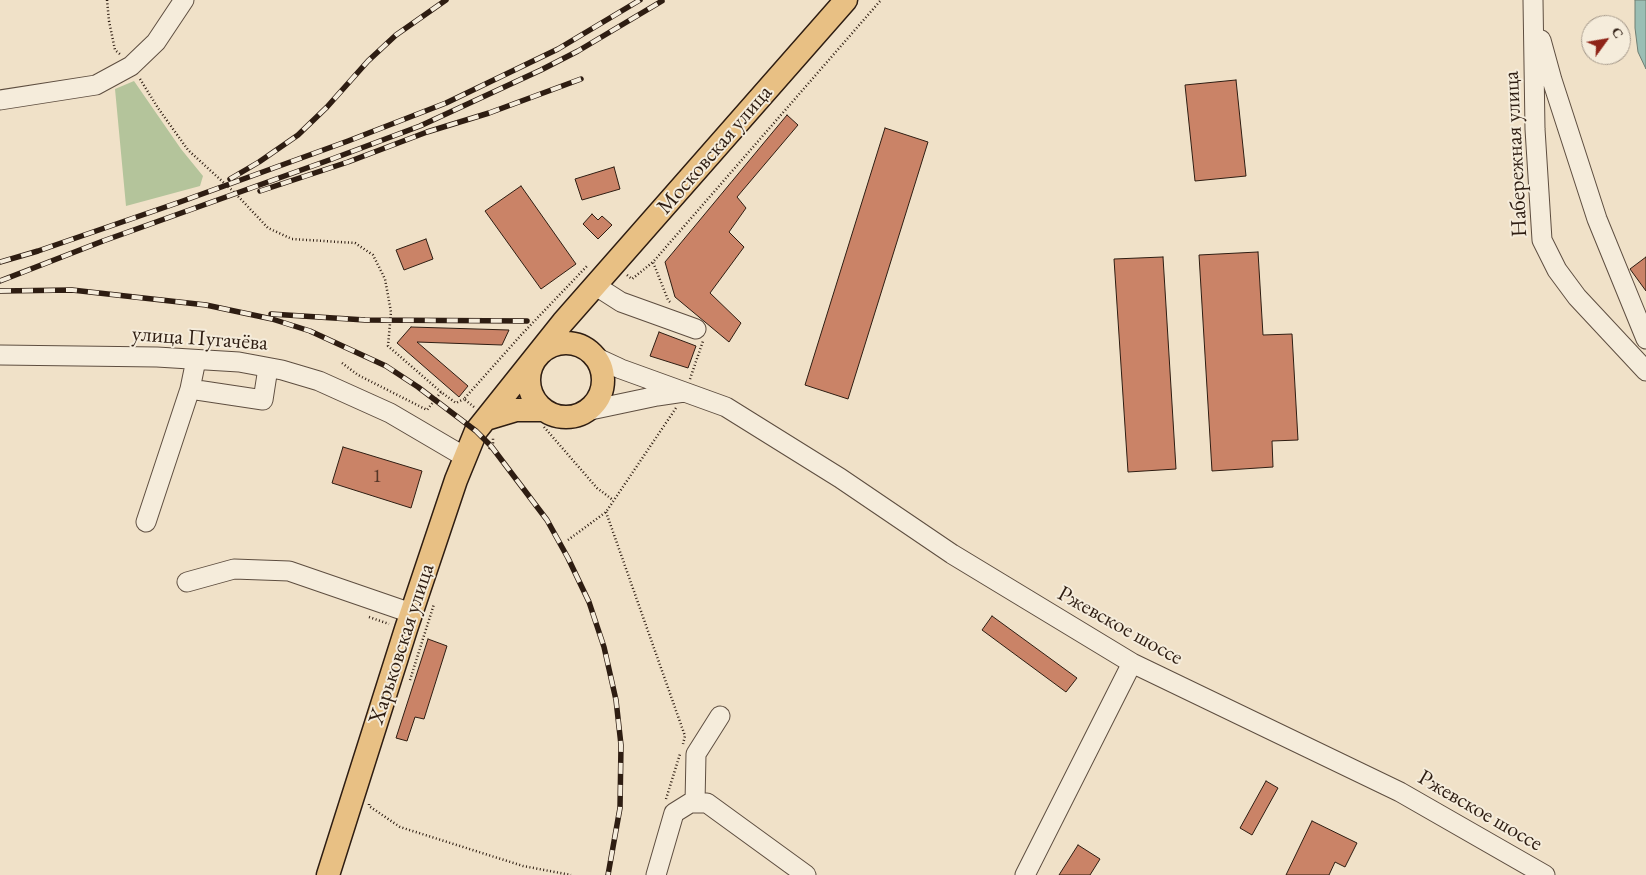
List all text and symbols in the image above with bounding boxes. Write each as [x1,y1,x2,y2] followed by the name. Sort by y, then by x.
[1581,15,1631,65] north arrow
[1608,24,1628,42] text: С
[1498,70,1534,238] street label: Набережная улица
[652,80,778,220] street label: Московская улица
[131,321,269,357] street label: улица Пугачёва
[372,465,382,489] house number: 1
[364,560,440,728] street label: Харьковская улица
[1053,581,1187,671] street label: Ржевское шоссе
[1413,765,1547,857] street label: Ржевское шоссе

